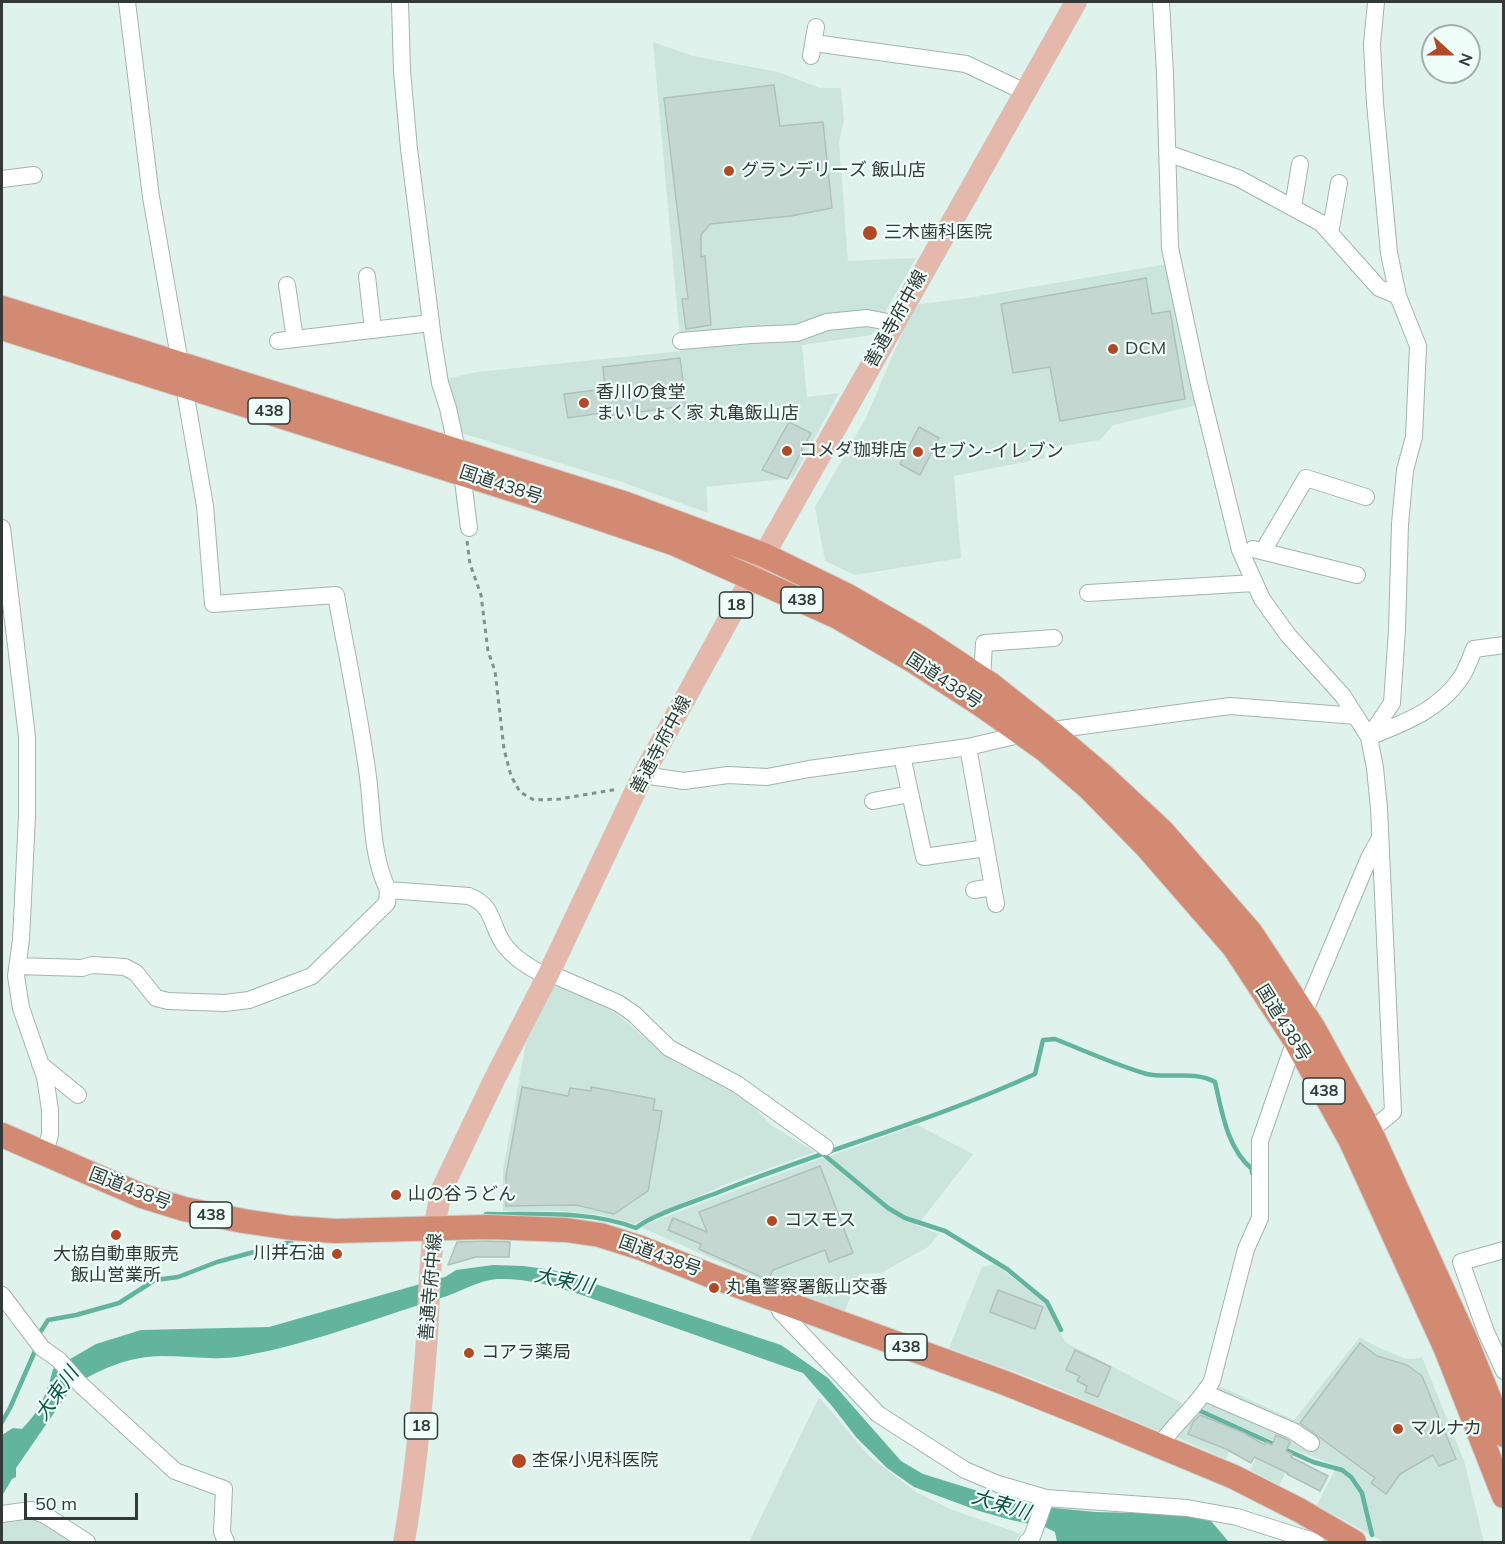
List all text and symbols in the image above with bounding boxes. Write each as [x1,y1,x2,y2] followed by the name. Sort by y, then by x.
[1421,24,1481,84] north arrow
[1454,51,1477,69] text: N
[741,160,926,182] place label: グランデリーズ 飯山店
[722,164,736,178] marker: グランデリーズ 飯山店
[884,222,992,244] place label: 三木歯科医院
[861,224,879,242] marker: 三木歯科医院
[860,267,932,371] street label: 善通寺府中線
[1125,338,1166,360] place label: DCM
[1106,342,1120,356] marker: DCM
[596,382,799,424] place label: 香川の食堂 まいしょく家 丸亀飯山店
[577,396,591,410] marker: 香川の食堂 まいしょく家 丸亀飯山店
[248,398,290,424] road number: 438
[799,440,907,462] place label: コメダ珈琲店
[930,441,1064,463] place label: セブン-イレブン
[780,444,794,458] marker: コメダ珈琲店
[911,445,925,459] marker: セブン-イレブン
[457,461,545,509] street label: 国道438号
[781,587,823,613] road number: 438
[720,592,752,618] road number: 18
[902,648,986,714] street label: 国道438号
[626,692,696,798] street label: 善通寺府中線
[1251,981,1315,1065] street label: 国道438号
[1303,1078,1345,1104] road number: 438
[86,1163,174,1215] street label: 国道438号
[408,1184,516,1206] place label: 山の谷うどん
[389,1188,403,1202] marker: 山の谷うどん
[190,1202,232,1228] road number: 438
[784,1210,856,1232] place label: コスモス
[765,1214,779,1228] marker: コスモス
[109,1228,123,1242] marker: 大協自動車販売 飯山営業所
[616,1231,704,1281] street label: 国道438号
[416,1232,446,1342] street label: 善通寺府中線
[253,1243,325,1265] place label: 川井石油
[53,1244,179,1286] place label: 大協自動車販売 飯山営業所
[330,1247,344,1261] marker: 川井石油
[532,1263,596,1299] water label: 大束川
[726,1277,888,1299] place label: 丸亀警察署飯山交番
[707,1281,721,1295] marker: 丸亀警察署飯山交番
[885,1334,927,1360] road number: 438
[481,1342,571,1364] place label: コアラ薬局
[462,1346,476,1360] marker: コアラ薬局
[30,1363,84,1425] water label: 大束川
[404,1413,438,1439] road number: 18
[1410,1418,1482,1440] place label: マルナカ
[1391,1422,1405,1436] marker: マルナカ
[532,1450,658,1472] place label: 杢保小児科医院
[510,1452,528,1470] marker: 杢保小児科医院
[27,1481,141,1519] scale bar
[969,1485,1033,1525] water label: 大束川
[35,1492,77,1515] text: 50 m

